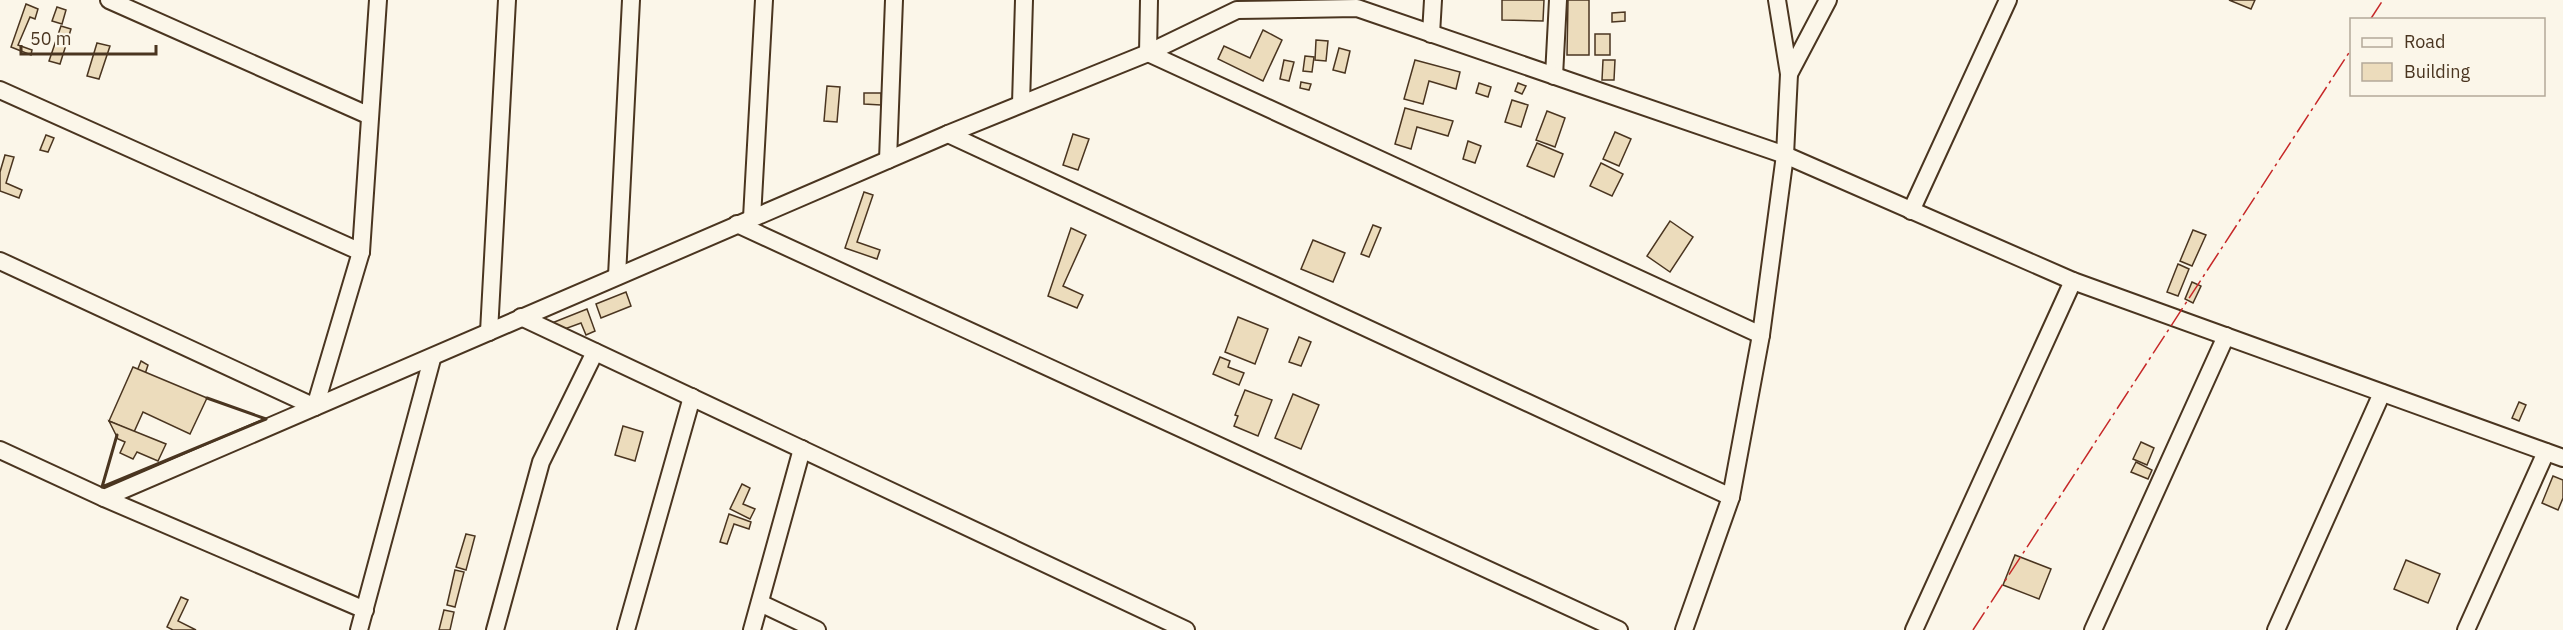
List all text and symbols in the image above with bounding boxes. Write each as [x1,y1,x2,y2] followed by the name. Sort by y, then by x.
[21,18,156,56] scale bar
[2350,18,2545,96] legend
[30,27,72,50] text: 50 m
[2404,30,2445,53] text: Road
[2404,60,2471,83] text: Building

